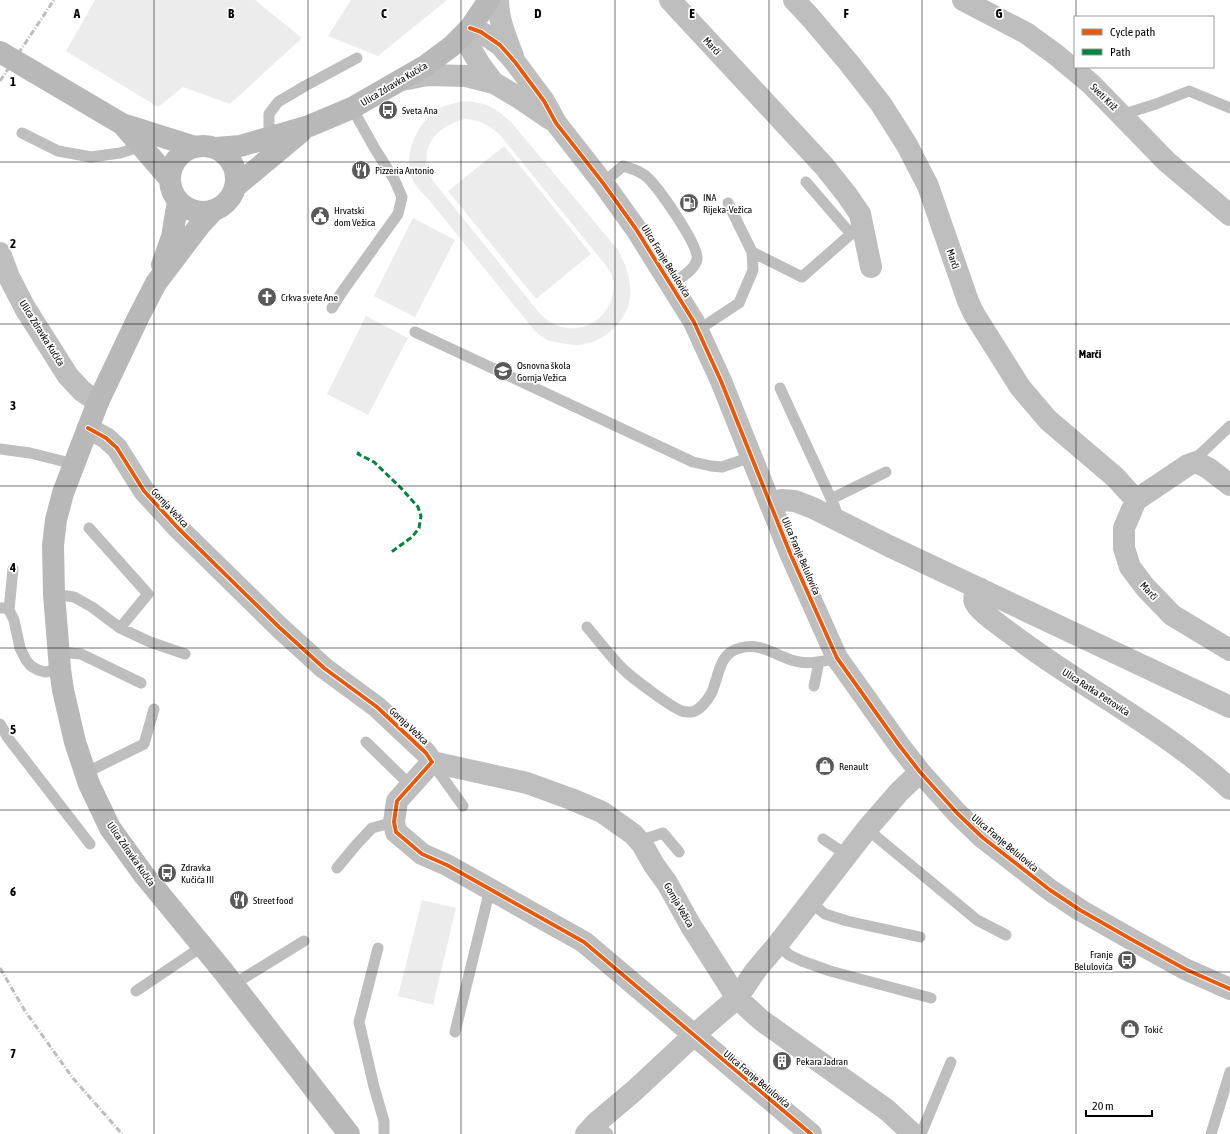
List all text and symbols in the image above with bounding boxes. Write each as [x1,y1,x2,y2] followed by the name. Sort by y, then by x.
[73,6,81,21] text: A
[228,6,235,21] text: B
[381,6,387,21] text: C
[534,6,542,21] text: D
[689,6,695,21] text: E
[843,6,849,21] text: F
[996,6,1003,21] text: G
[1074,16,1214,68] legend
[1110,25,1155,39] text: Cycle path
[701,35,723,57] street label: Marči
[1110,45,1131,59] text: Path
[359,60,430,108] street label: Ulica Zdravka Kučića
[10,74,16,89] text: 1
[1088,81,1120,113] street label: Sveti Križ
[377,99,399,121] bus stop icon: Sveta Ana
[402,105,438,116] place label: Sveta Ana
[350,159,372,181] restaurant icon: Pizzeria Antonio
[375,165,434,176] place label: Pizzeria Antonio
[678,192,700,214] fuel station icon: INA Rijeka-Vežica
[703,192,752,215] place label: INA Rijeka-Vežica
[309,205,331,227] public building icon: Hrvatski dom Vežica
[334,205,376,228] place label: Hrvatski dom Vežica
[639,223,693,300] street label: Ulica Franje Belulovića
[10,236,16,251] text: 2
[944,248,962,270] street label: Marči
[256,286,278,308] church icon: Crkva svete Ane
[281,292,338,303] place label: Crkva svete Ane
[17,298,67,368] street label: Ulica Zdravka Kučića
[1079,348,1102,360] district label: Marči
[492,360,514,382] school or university icon: Osnovna škola Gornja Vežica
[517,360,571,383] place label: Osnovna škola Gornja Vežica
[10,398,16,413] text: 3
[149,486,191,530] street label: Gornja Vežica
[780,515,823,597] street label: Ulica Franje Belulovića
[9,560,16,575] text: 4
[1138,580,1160,602] street label: Marči
[1060,666,1132,718] street label: Ulica Ratka Petrovića
[387,705,431,747] street label: Gornja Vežica
[10,722,16,737] text: 5
[814,755,836,777] shop icon: Renault
[839,761,869,772] place label: Renault
[969,812,1041,874] street label: Ulica Franje Belulovića
[105,820,157,888] street label: Ulica Zdravka Kučića
[156,862,178,884] bus stop icon: Zdravka Kučića III
[181,862,214,885] place label: Zdravka Kučića III
[662,881,696,929] street label: Gornja Vežica
[10,884,16,899] text: 6
[228,889,250,911] restaurant icon: Street food
[253,895,293,906] place label: Street food
[1074,949,1113,972] place label: Franje Belulovića
[1116,949,1138,971] bus stop icon: Franje Belulovića
[1119,1018,1141,1040] shop icon: Tokić
[1144,1024,1163,1035] place label: Tokić
[10,1046,16,1061] text: 7
[721,1048,793,1110] street label: Ulica Franje Belulovića
[771,1050,793,1072] building icon: Pekara Jadran
[796,1056,848,1067] place label: Pekara Jadran
[1086,1092,1152,1118] scale bar
[1092,1099,1114,1113] text: 20 m

